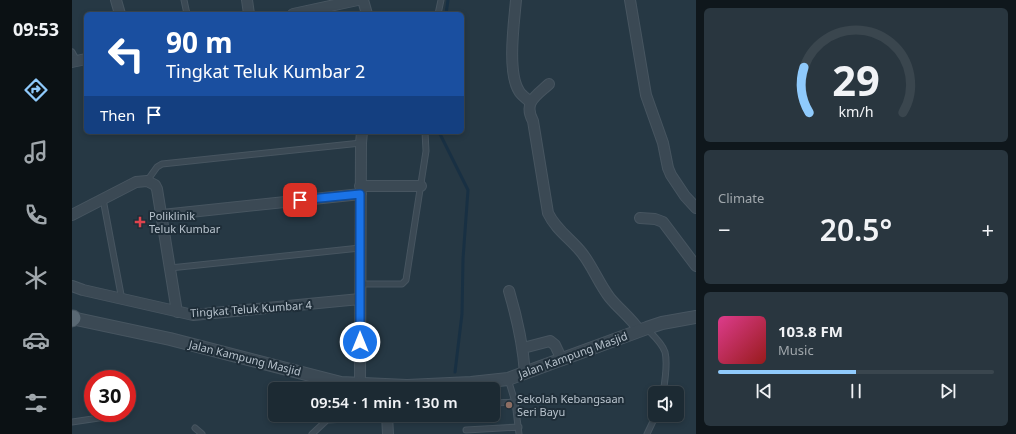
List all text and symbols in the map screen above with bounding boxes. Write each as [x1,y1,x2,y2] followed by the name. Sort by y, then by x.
[13,17,59,41] text: 09:53
[166,23,233,61] text: 90 m
[100,28,152,80] icon: left
[832,52,880,108] text: 29
[166,59,365,83] text: Tingkat Teluk Kumbar 2
[22,76,50,104] icon: directions
[838,102,874,121] text: km/h
[143,104,165,126] icon: arrive
[100,105,135,125] text: Then
[22,138,50,166] icon: music
[283,183,317,217] pin
[289,189,311,211] icon: arrive
[718,189,764,207] text: Climate
[22,201,50,229] icon: phone
[149,208,221,236] place label: Poliklinik Teluk Kumbar
[820,209,892,250] text: 20.5°
[718,214,731,244] text: −
[981,214,994,244] text: +
[134,216,146,228] marker: Poliklinik Teluk Kumbar
[22,264,50,292] icon: climate
[190,297,313,320] street label: Tingkat Teluk Kumbar 4
[339,321,381,363] position arrow
[778,321,843,341] text: 103.8 FM
[22,326,50,354] icon: car
[515,328,629,382] street label: Jalan Kampung Masjid
[187,336,303,379] street label: Jalan Kampung Masjid
[778,341,814,359] text: Music
[84,370,136,422] speed limit sign: 30
[753,380,775,402] icon: previous
[845,380,867,402] icon: pause
[937,380,959,402] icon: next
[648,386,684,422] map controls
[648,386,684,422] button: sound
[22,389,50,417] icon: filters
[517,391,624,419] place label: Sekolah Kebangsaan Seri Bayu
[310,392,458,412] text: 09:54 · 1 min · 130 m
[504,400,514,410] marker: Sekolah Kebangsaan Seri Bayu

